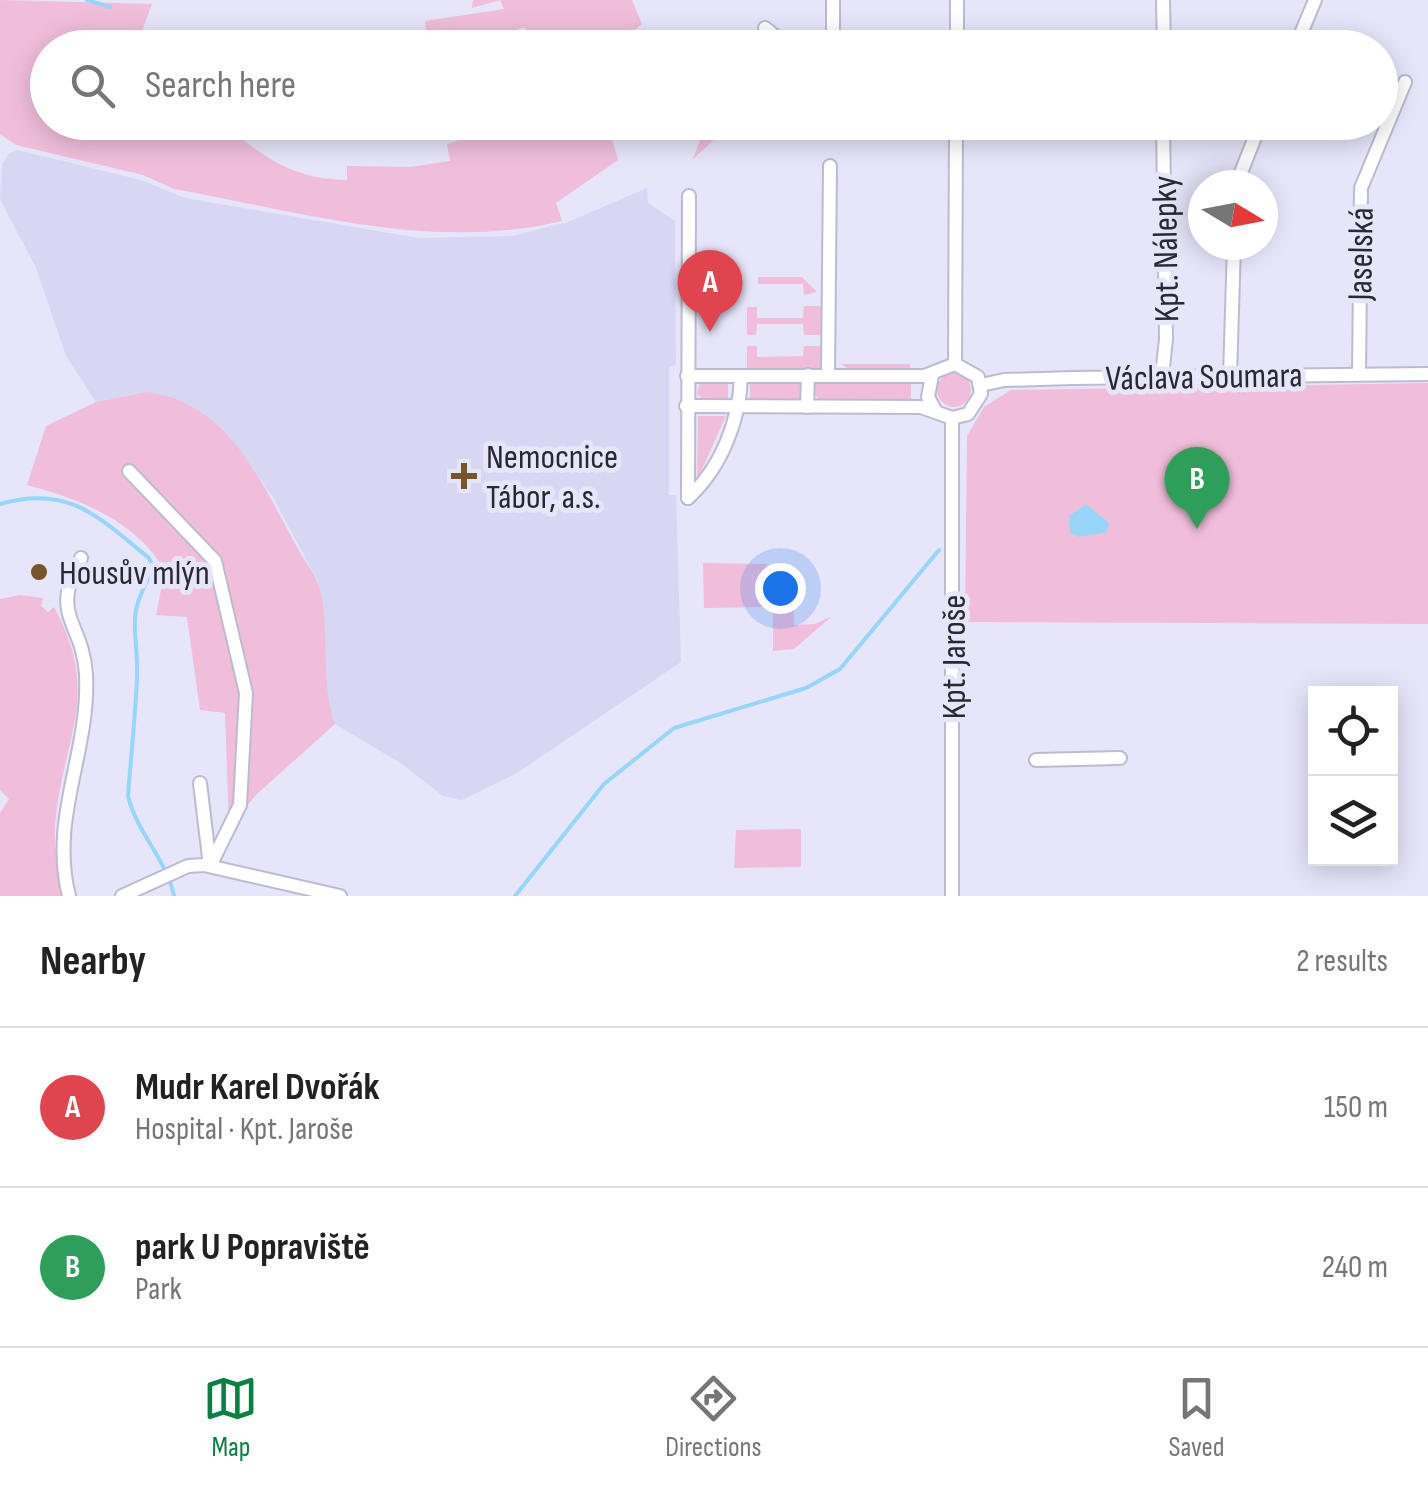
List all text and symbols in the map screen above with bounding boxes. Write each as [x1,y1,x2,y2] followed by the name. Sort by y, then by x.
[30,30,1398,140] search box
[65,58,120,113] icon: search
[145,63,296,108] text: Search here
[1188,170,1278,260] north arrow
[1144,175,1189,323] street label: Kpt. Nálepky
[1339,207,1384,302] street label: Jaselská
[678,250,742,332] pin: A
[1105,354,1303,401] street label: Václava Soumara
[486,436,618,519] place label: Nemocnice Tábor, a.s.
[1164,446,1230,529] pin: B
[451,463,477,489] marker: Nemocnice Tábor, a.s.
[59,552,210,595] place label: Housův mlýn
[28,561,50,583] marker: Housův mlýn
[755,563,806,614] your location
[933,595,976,719] street label: Kpt. Jaroše
[1308,686,1398,866] map controls
[1308,686,1398,776] button: locate
[1308,776,1398,866] button: layers
[40,936,146,987] text: Nearby
[1296,942,1388,981] text: 2 results
[135,1065,379,1110] text: Mudr Karel Dvořák
[65,1088,80,1127] text: A
[1324,1088,1388,1127] text: 150 m
[135,1110,354,1149] text: Hospital · Kpt. Jaroše
[135,1225,370,1270] text: park U Popraviště
[65,1248,80,1287] text: B
[1322,1248,1388,1287] text: 240 m
[135,1270,182,1309] text: Park
[203,1371,258,1464] tab: Map
[665,1371,762,1464] tab: Directions
[1168,1371,1225,1464] tab: Saved

